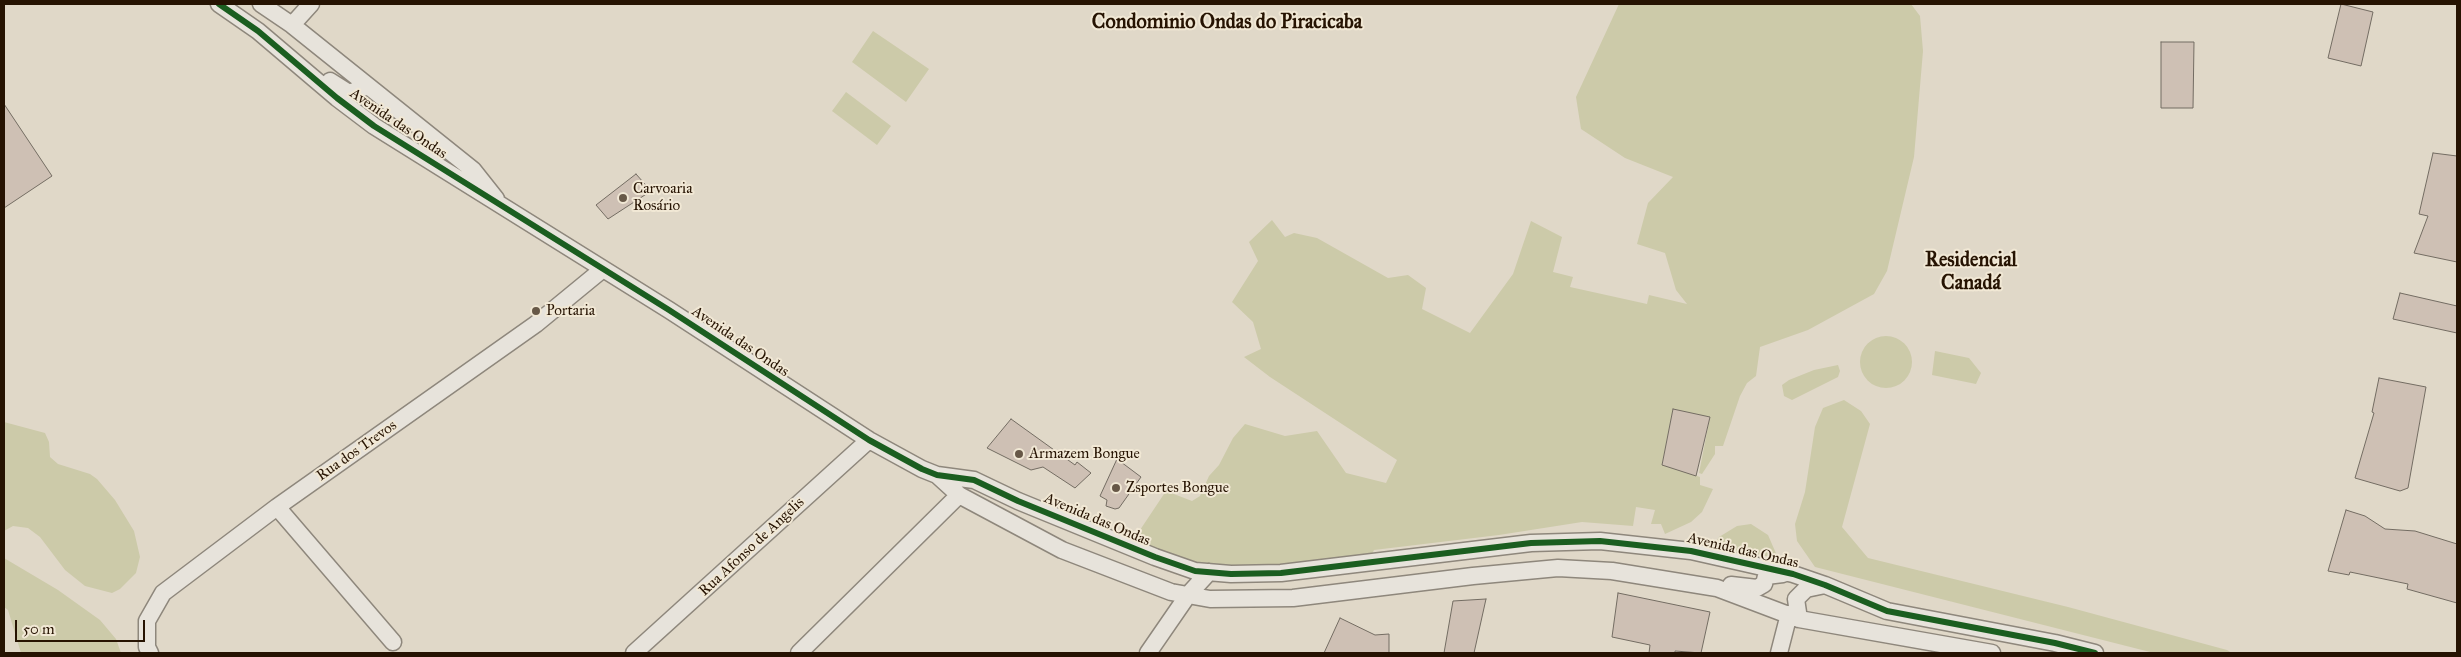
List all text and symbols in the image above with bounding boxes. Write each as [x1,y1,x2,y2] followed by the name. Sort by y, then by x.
[1092,11,1362,35] district label: Condominio Ondas do Piracicaba
[346,85,450,163] street label: Avenida das Ondas
[633,180,693,215] place label: Carvoaria Rosário
[617,192,629,204] marker: Carvoaria Rosário
[1925,249,2017,296] district label: Residencial Canadá
[546,302,595,320] place label: Portaria
[688,303,792,381] street label: Avenida das Ondas
[530,305,542,317] marker: Portaria
[313,417,401,485] street label: Rua dos Trevos
[1029,445,1140,463] place label: Armazem Bongue
[1013,448,1025,460] marker: Armazem Bongue
[1126,479,1229,497] place label: Zsportes Bongue
[1110,482,1122,494] marker: Zsportes Bongue
[1041,490,1153,550] street label: Avenida das Ondas
[696,494,808,600] street label: Rua Afonso de Angelis
[1686,529,1800,573] street label: Avenida das Ondas
[18,610,148,642] scale bar
[23,620,55,638] text: 50 m

